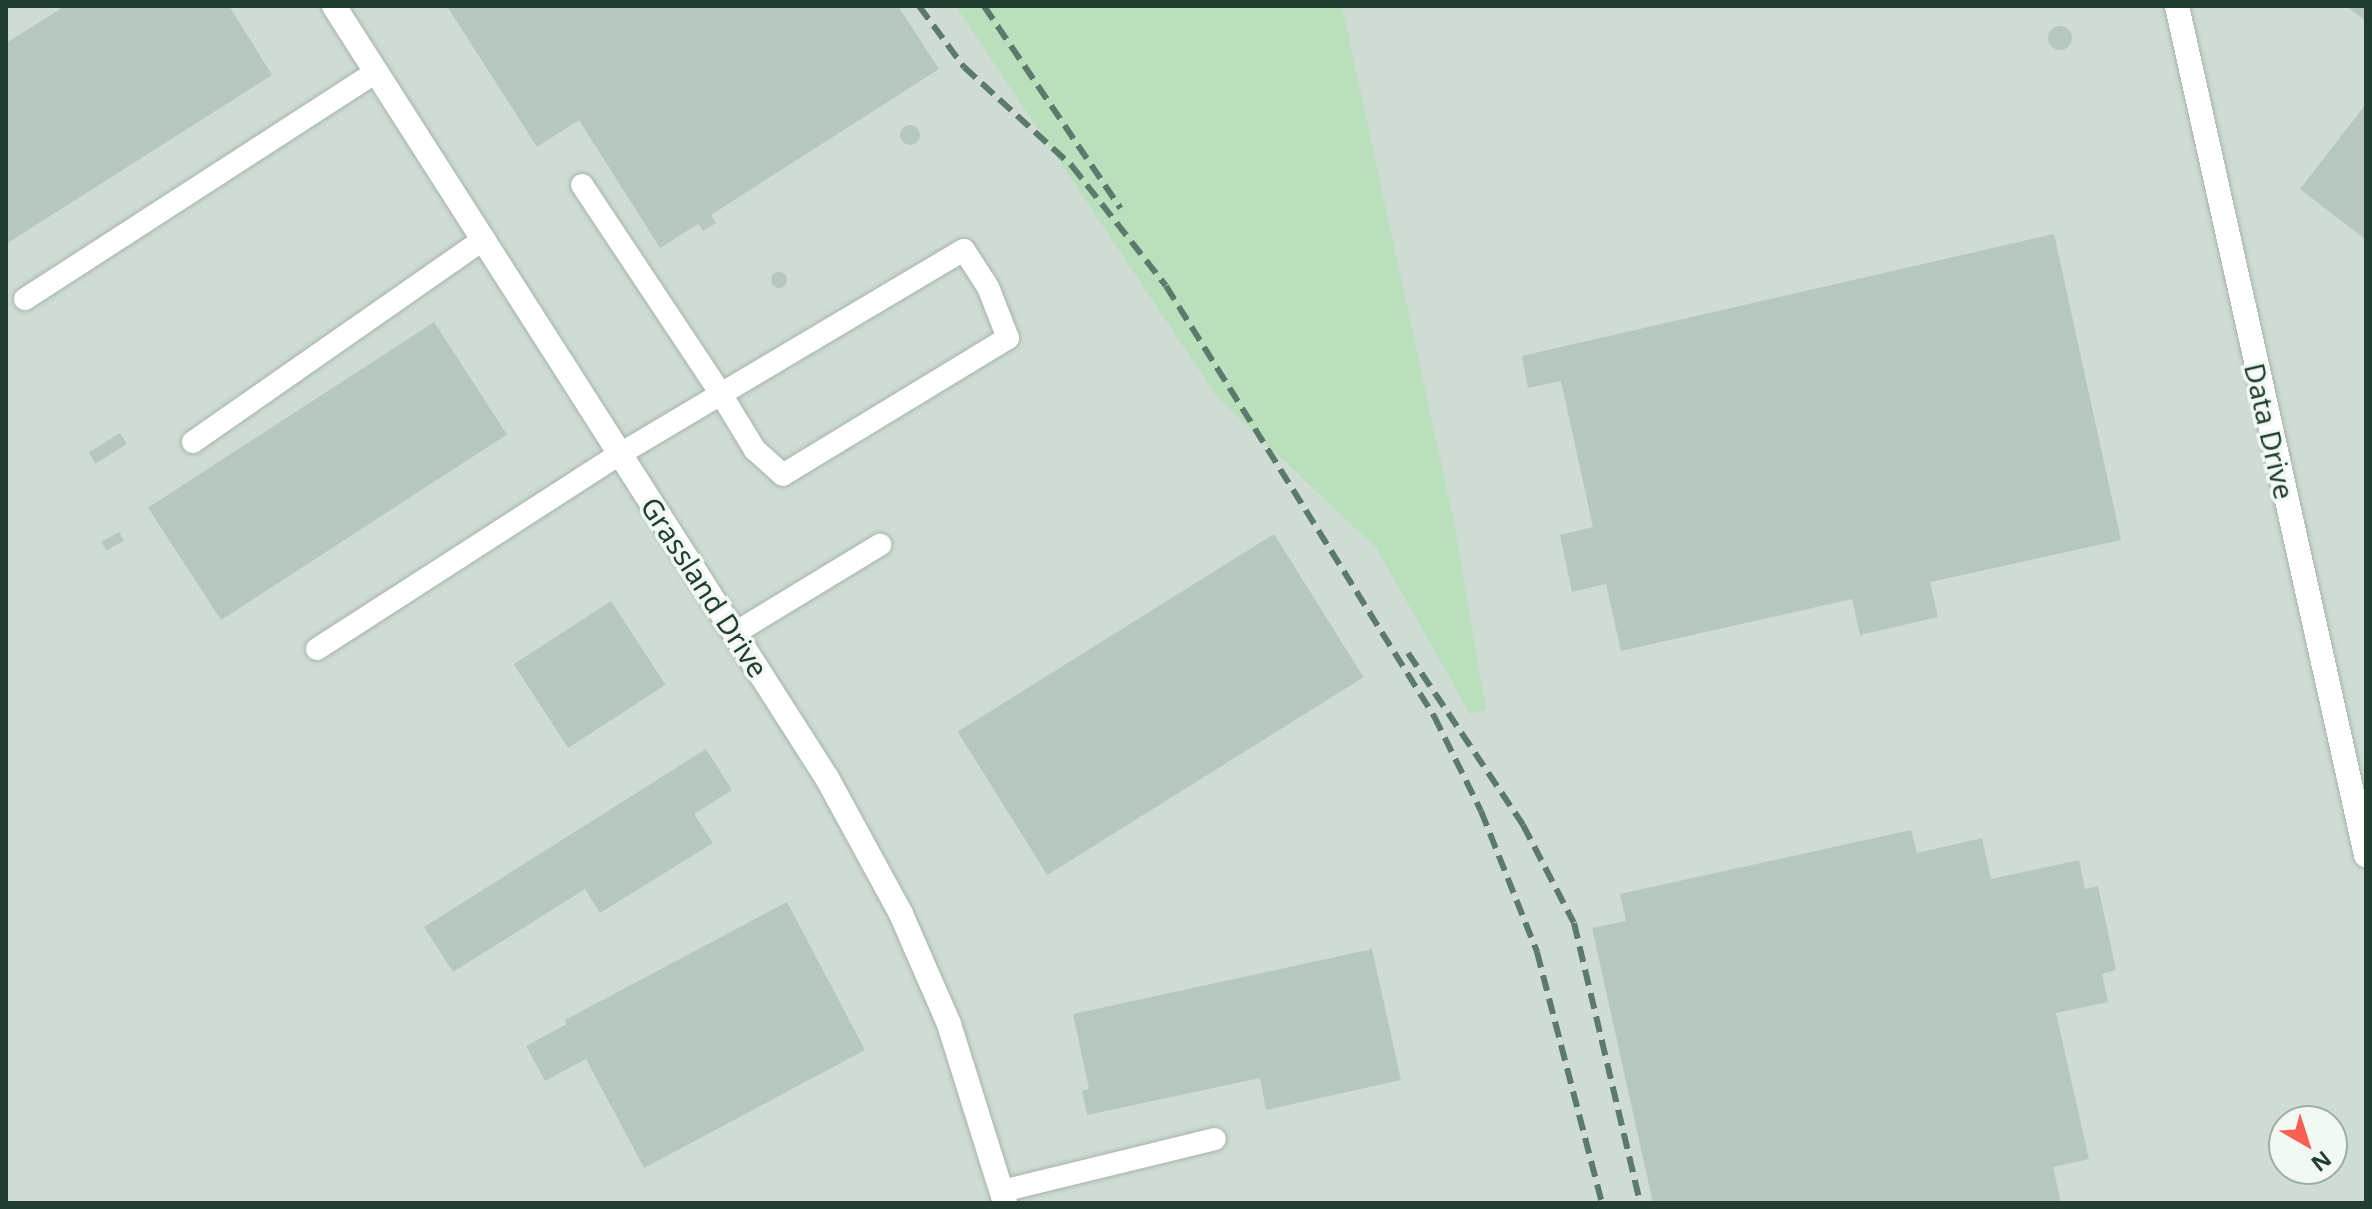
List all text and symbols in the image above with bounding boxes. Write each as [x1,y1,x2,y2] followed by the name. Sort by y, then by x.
[2238,360,2302,502] street label: Data Drive
[634,491,776,683] street label: Grassland Drive
[2268,1105,2348,1185] north arrow
[2305,1145,2338,1179] text: N

